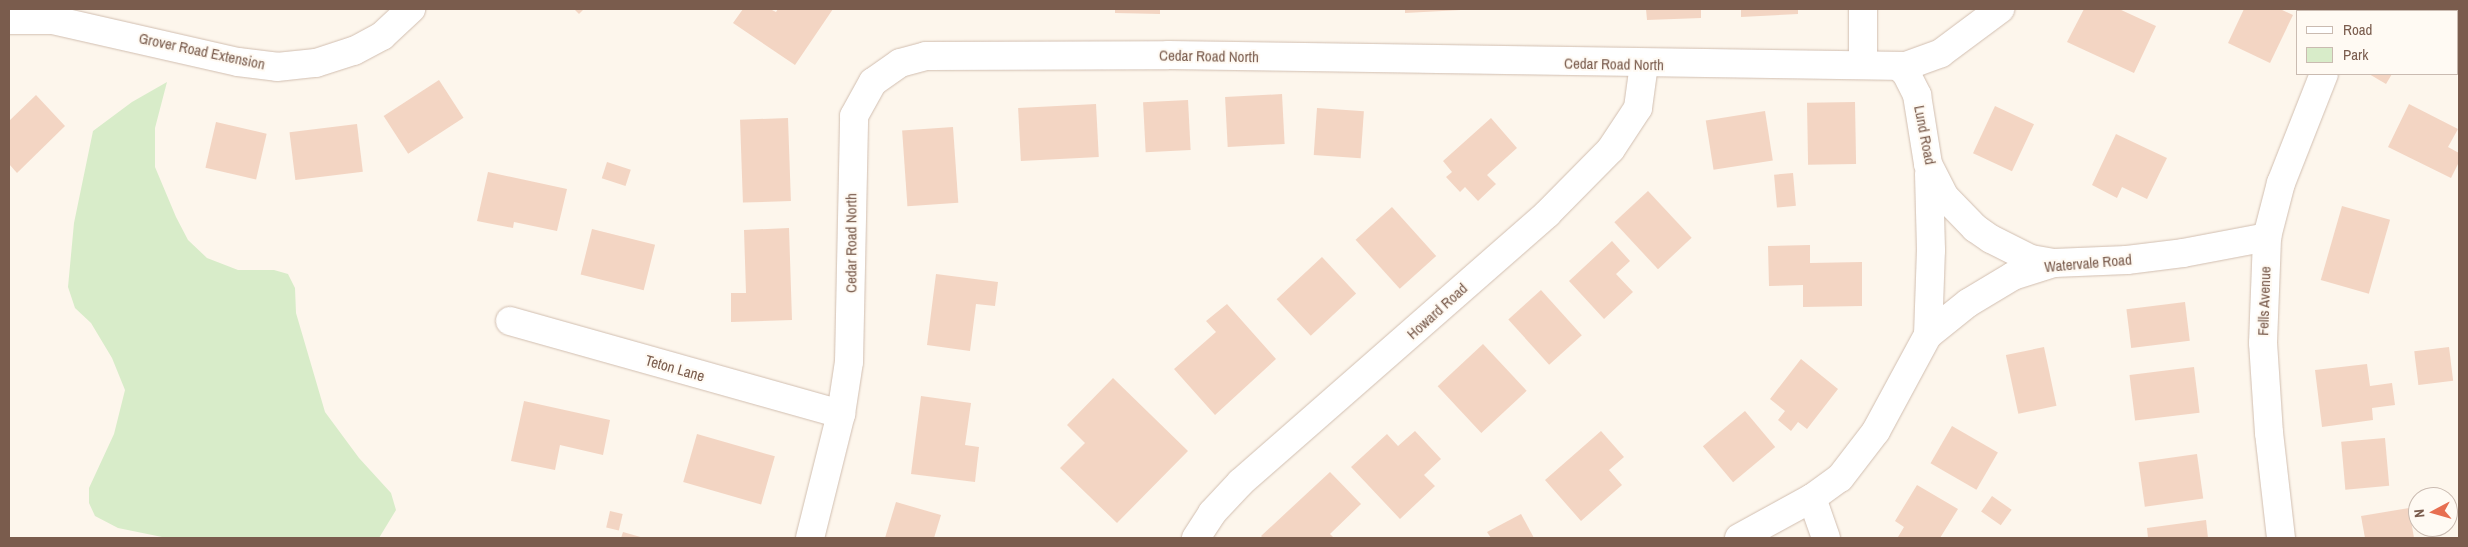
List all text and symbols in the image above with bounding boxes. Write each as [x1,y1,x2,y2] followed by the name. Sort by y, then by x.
[2296,10,2458,75] legend
[2343,19,2372,40] text: Road
[137,29,267,73] street label: Grover Road Extension
[2343,44,2368,65] text: Park
[1159,46,1259,66] street label: Cedar Road North
[1564,54,1664,74] street label: Cedar Road North
[1910,104,1940,166] street label: Lund Road
[842,193,860,293] street label: Cedar Road North
[2044,250,2132,276] street label: Watervale Road
[2254,266,2274,336] street label: Fells Avenue
[1403,279,1471,343] street label: Howard Road
[643,351,707,385] street label: Teton Lane
[2408,487,2458,537] north arrow
[2410,508,2428,519] text: N

